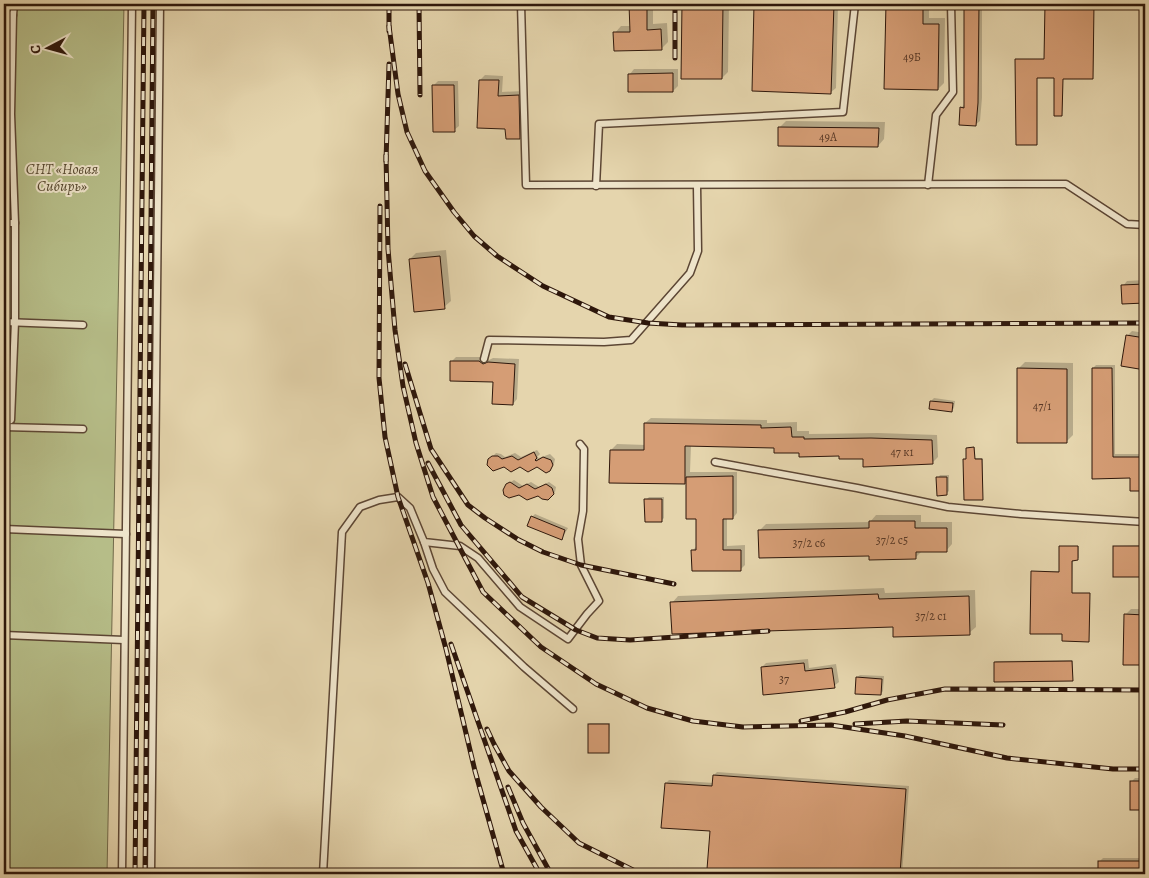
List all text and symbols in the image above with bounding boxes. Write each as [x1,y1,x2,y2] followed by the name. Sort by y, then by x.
[22,22,72,72] north arrow
[26,44,45,55] text: С
[903,49,921,65] house number: 49Б
[819,129,838,145] house number: 49А
[26,159,98,196] park label: СНТ «Новая Сибирь»
[1033,398,1051,414] house number: 47/1
[890,444,914,460] house number: 47 к1
[876,532,908,548] house number: 37/2 с5
[793,535,826,551] house number: 37/2 с6
[915,608,947,624] house number: 37/2 с1
[779,671,790,687] house number: 37

